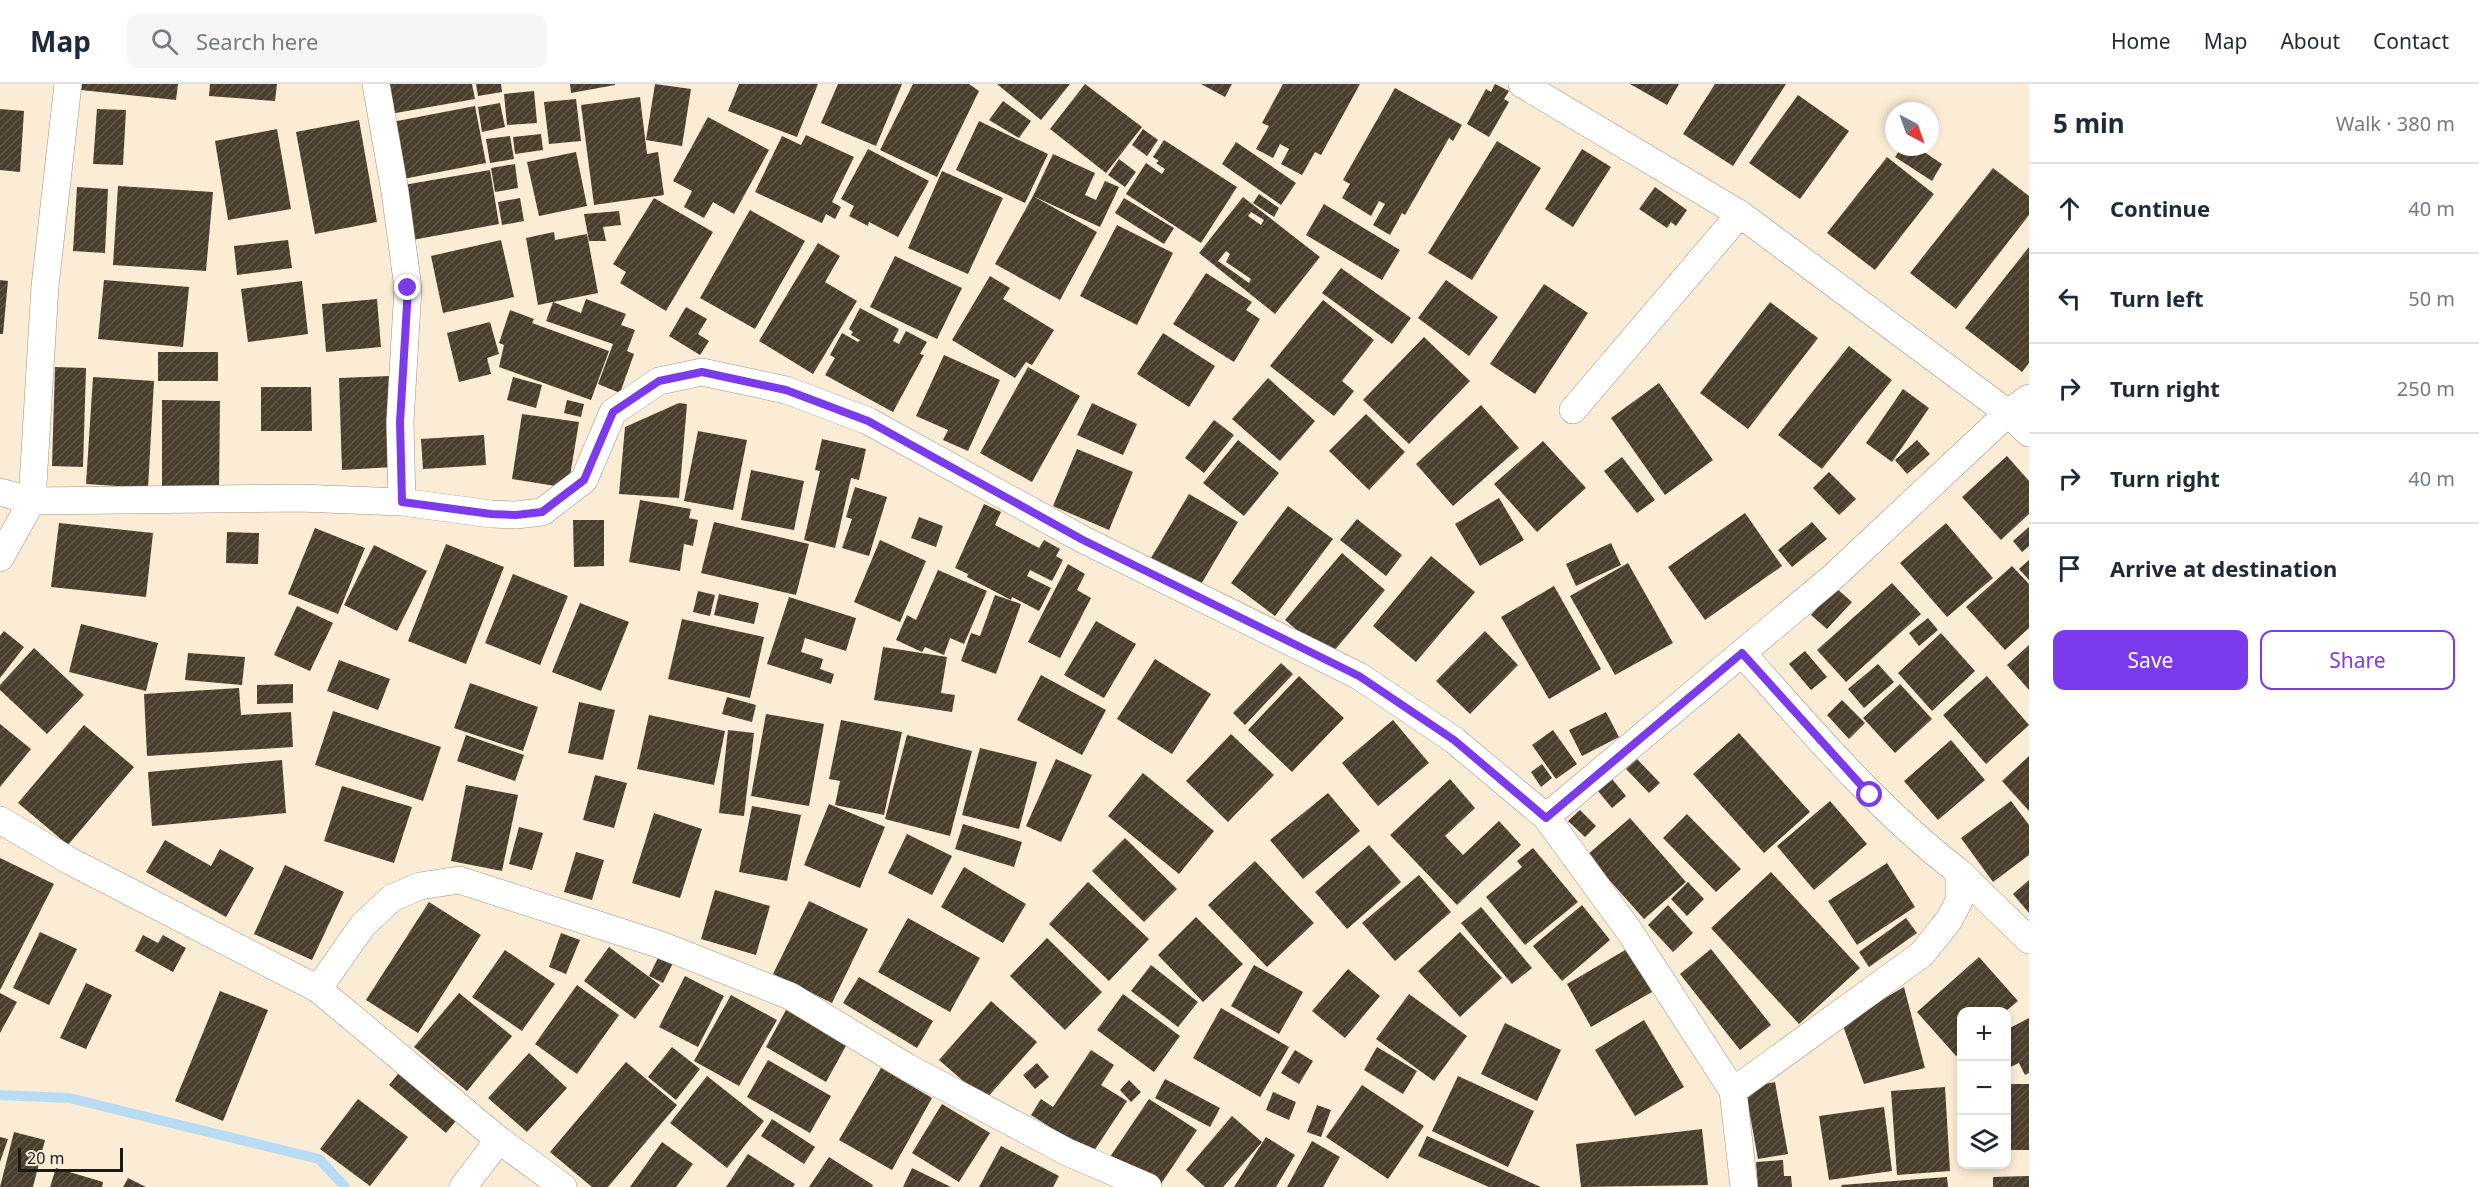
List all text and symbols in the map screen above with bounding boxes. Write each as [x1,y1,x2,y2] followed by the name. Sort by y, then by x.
[127,14,547,68] search box
[30,22,91,60] text: Map
[148,25,181,58] icon: search
[196,26,318,56] text: Search here
[2111,27,2171,55] text: Home
[2204,27,2247,55] text: Map
[2280,27,2340,55] text: About
[2373,27,2449,55] text: Contact
[1885,102,1939,156] north arrow
[2053,105,2125,141] text: 5 min
[2336,110,2455,137] text: Walk · 380 m
[2053,192,2086,225] icon: ahead
[2110,193,2210,223] text: Continue
[2408,195,2455,222] text: 40 m
[394,274,420,300] route end
[2053,282,2086,315] icon: left
[2110,283,2204,313] text: Turn left
[2408,285,2455,312] text: 50 m
[2053,372,2086,405] icon: right
[2110,373,2220,403] text: Turn right
[2397,375,2455,402] text: 250 m
[2053,462,2086,495] icon: right
[2110,463,2220,493] text: Turn right
[2408,465,2455,492] text: 40 m
[2053,552,2086,585] icon: arrive
[2110,553,2337,583] text: Arrive at destination
[2053,630,2248,690] button: Save
[2260,630,2455,690] button: Share
[1856,781,1882,807] route start
[1957,1007,2011,1169] map controls
[1957,1007,2011,1061] button: +
[1957,1061,2011,1115] button: −
[1957,1115,2011,1169] button: layers
[18,1145,123,1172] scale bar
[27,1147,64,1169] text: 20 m

